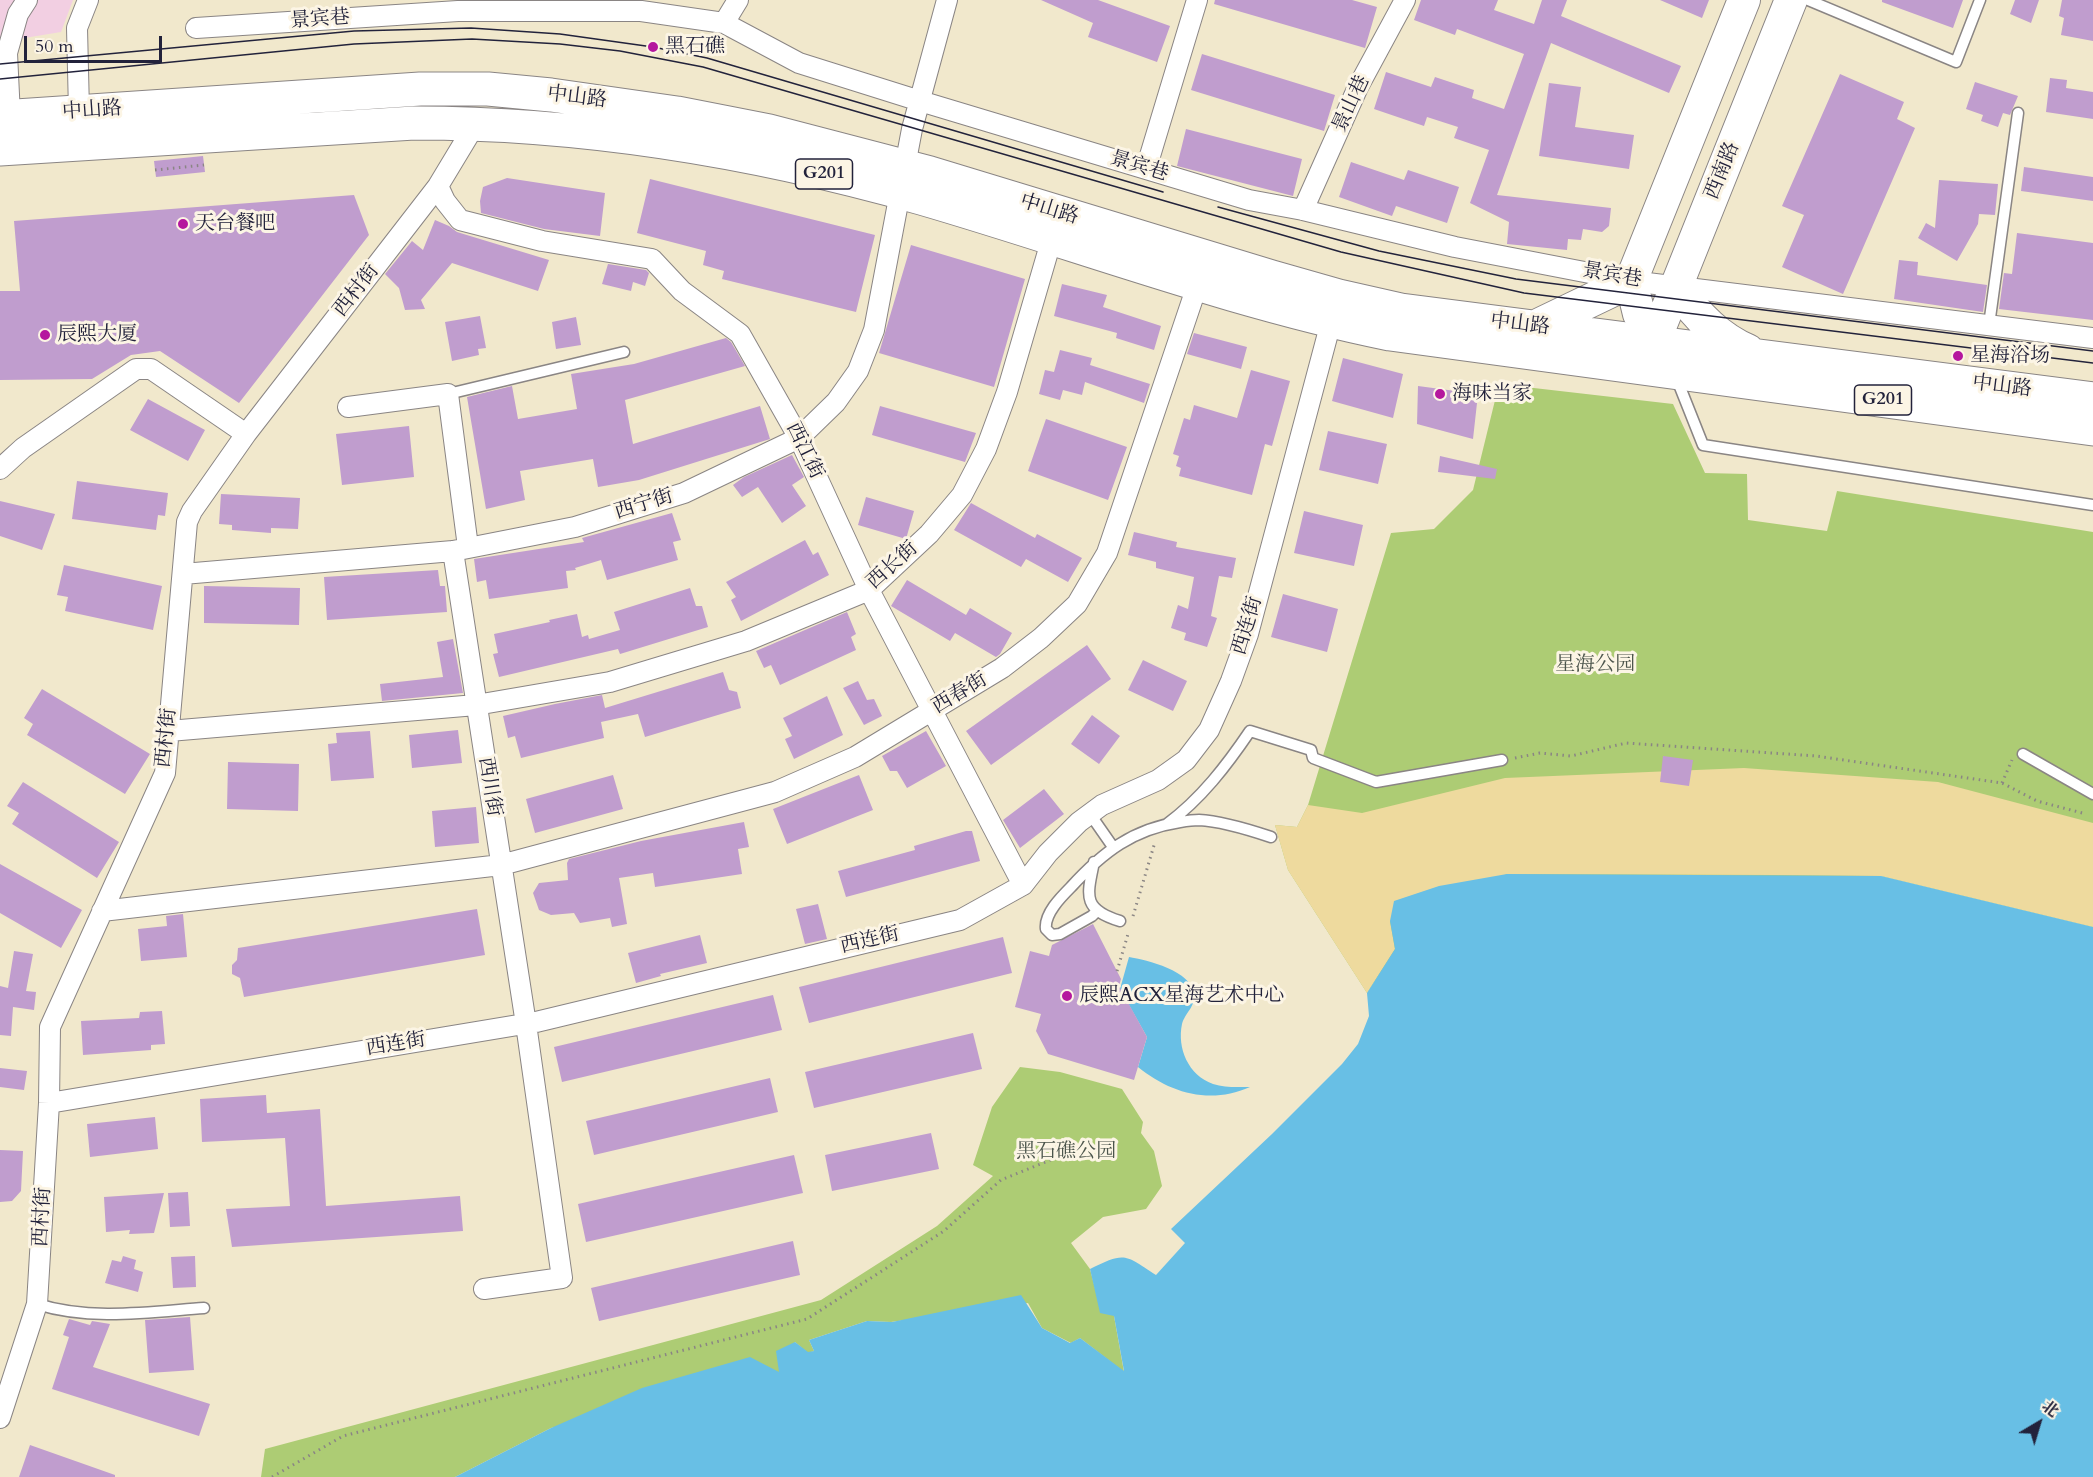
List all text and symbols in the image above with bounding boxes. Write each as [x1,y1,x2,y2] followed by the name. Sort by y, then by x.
[289,6,351,34] street label: 景宾巷
[27,24,165,62] scale bar
[35,34,74,59] text: 50 m
[665,35,725,59] place label: 黑石礁
[646,40,660,54] marker: 黑石礁
[1328,72,1376,136] street label: 景山巷
[546,82,608,114] street label: 中山路
[61,97,123,125] street label: 中山路
[1701,139,1745,203] street label: 西南路
[1107,147,1171,187] street label: 景宾巷
[796,159,852,189] road number: G201
[1017,190,1081,230] street label: 中山路
[195,212,275,236] place label: 天台餐吧
[176,217,190,231] marker: 天台餐吧
[1580,259,1644,293] street label: 景宾巷
[329,260,385,322] street label: 西村街
[1489,309,1551,341] street label: 中山路
[57,323,137,347] place label: 辰熙大厦
[38,328,52,342] marker: 辰熙大厦
[1970,344,2050,368] place label: 星海浴场
[1951,349,1965,363] marker: 星海浴场
[1971,371,2033,403] street label: 中山路
[1452,382,1532,406] place label: 海味当家
[1854,385,1912,415] road number: G201
[1433,387,1447,401] marker: 海味当家
[780,419,828,483] street label: 西江街
[612,485,676,525] street label: 西宁街
[863,537,923,595] street label: 西长街
[1228,594,1268,658] street label: 西连街
[1555,653,1635,677] park label: 星海公园
[928,668,992,720] street label: 西春街
[152,707,182,769] street label: 西村街
[472,755,506,819] street label: 西川街
[838,923,902,959] street label: 西连街
[1079,984,1284,1008] place label: 辰熙ACX星海艺术中心
[1060,989,1074,1003] marker: 辰熙ACX星海艺术中心
[364,1028,428,1062] street label: 西连街
[1016,1140,1116,1164] park label: 黑石礁公园
[29,1186,57,1248] street label: 西村街
[2009,1393,2069,1453] north arrow
[2037,1395,2063,1422] text: 北

